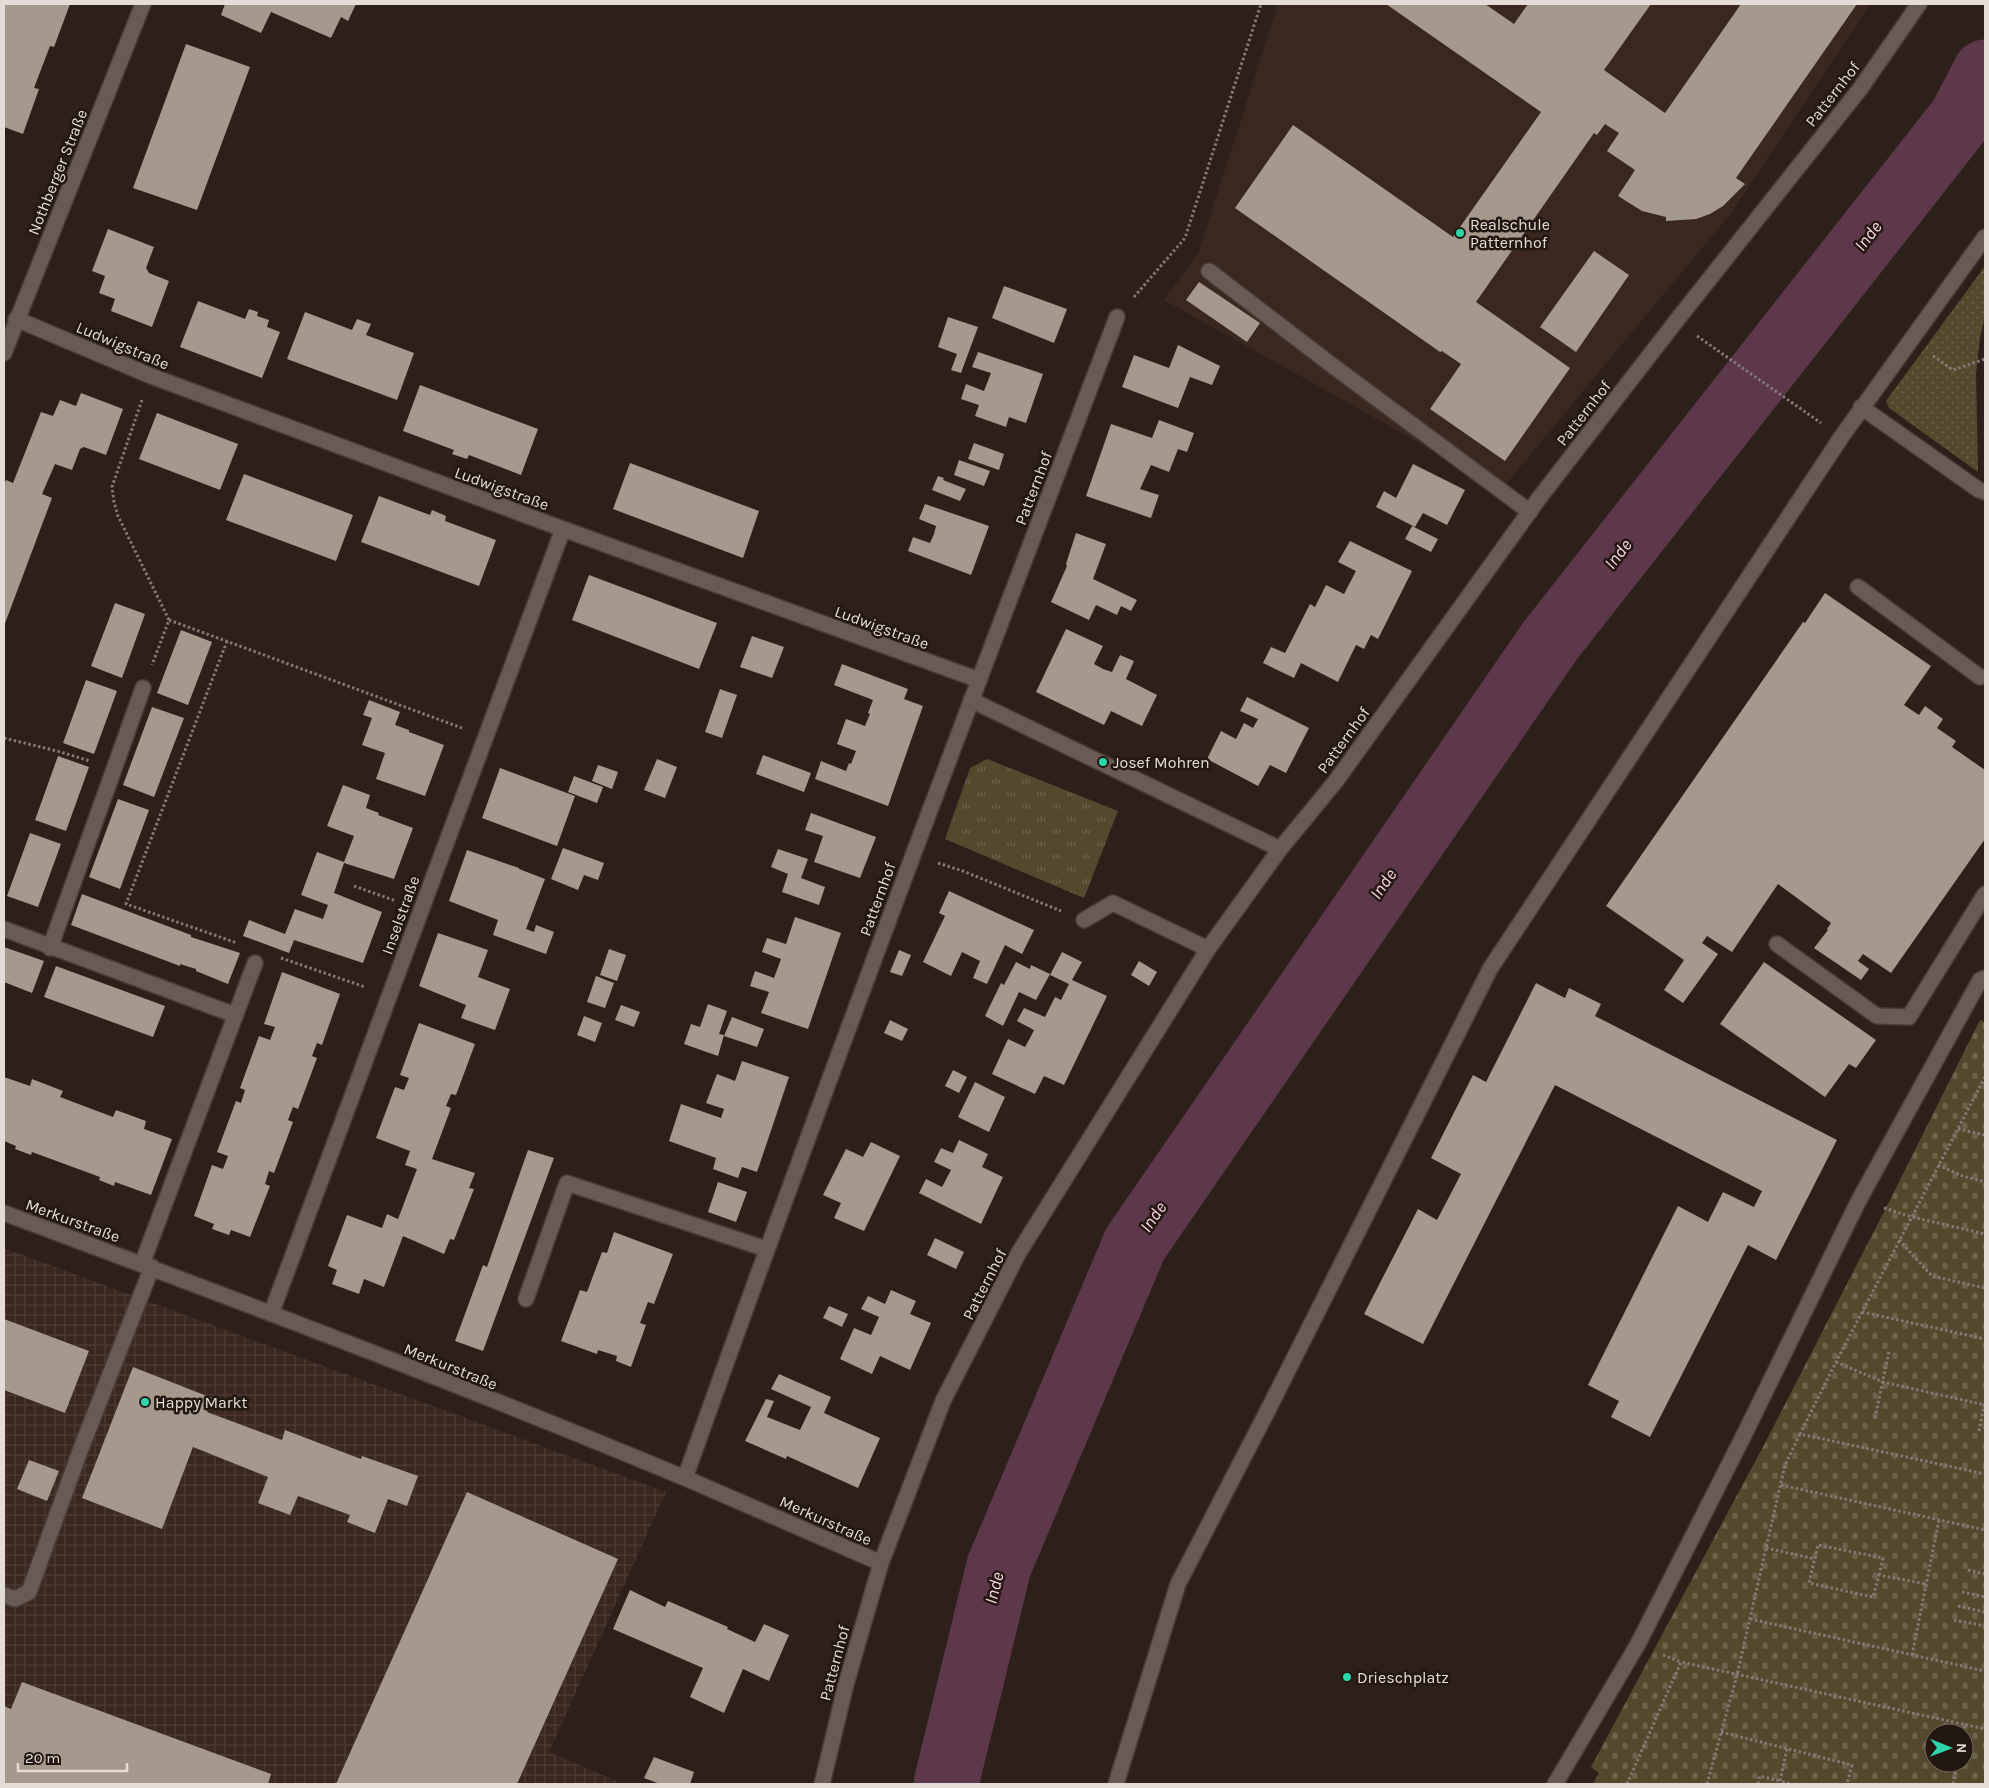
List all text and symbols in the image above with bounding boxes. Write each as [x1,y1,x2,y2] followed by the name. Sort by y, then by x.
[1801,58,1864,131] street label: Patternhof
[24,107,91,238] street label: Nothberger Straße
[1470,215,1550,252] place label: Realschule Patternhof
[1849,217,1887,255] water label: Inde
[1454,227,1466,239] marker: Realschule Patternhof
[73,317,172,374] street label: Ludwigstraße
[1552,377,1615,450] street label: Patternhof
[1011,448,1056,528] street label: Patternhof
[452,463,552,514] street label: Ludwigstraße
[1599,535,1637,573] water label: Inde
[832,602,932,653] street label: Ludwigstraße
[1313,703,1374,777] street label: Patternhof
[1113,753,1210,772] place label: Josef Mohren
[1097,756,1109,768] marker: Josef Mohren
[855,859,900,939] street label: Patternhof
[1365,864,1401,904] water label: Inde
[377,873,423,957] street label: Inselstraße
[23,1195,123,1246] street label: Merkurstraße
[1135,1197,1171,1237] water label: Inde
[958,1245,1011,1323] street label: Patternhof
[401,1339,500,1394] street label: Merkurstraße
[155,1393,248,1412] place label: Happy Markt
[139,1396,151,1408] marker: Happy Markt
[777,1492,875,1549] street label: Merkurstraße
[979,1570,1009,1606] water label: Inde
[815,1623,854,1703] street label: Patternhof
[1357,1668,1449,1687] place label: Drieschplatz
[1341,1671,1353,1683] marker: Drieschplatz
[1924,1723,1974,1773] north arrow
[18,1740,126,1772] scale bar
[1953,1743,1970,1753] text: N
[25,1749,60,1767] text: 20 m

